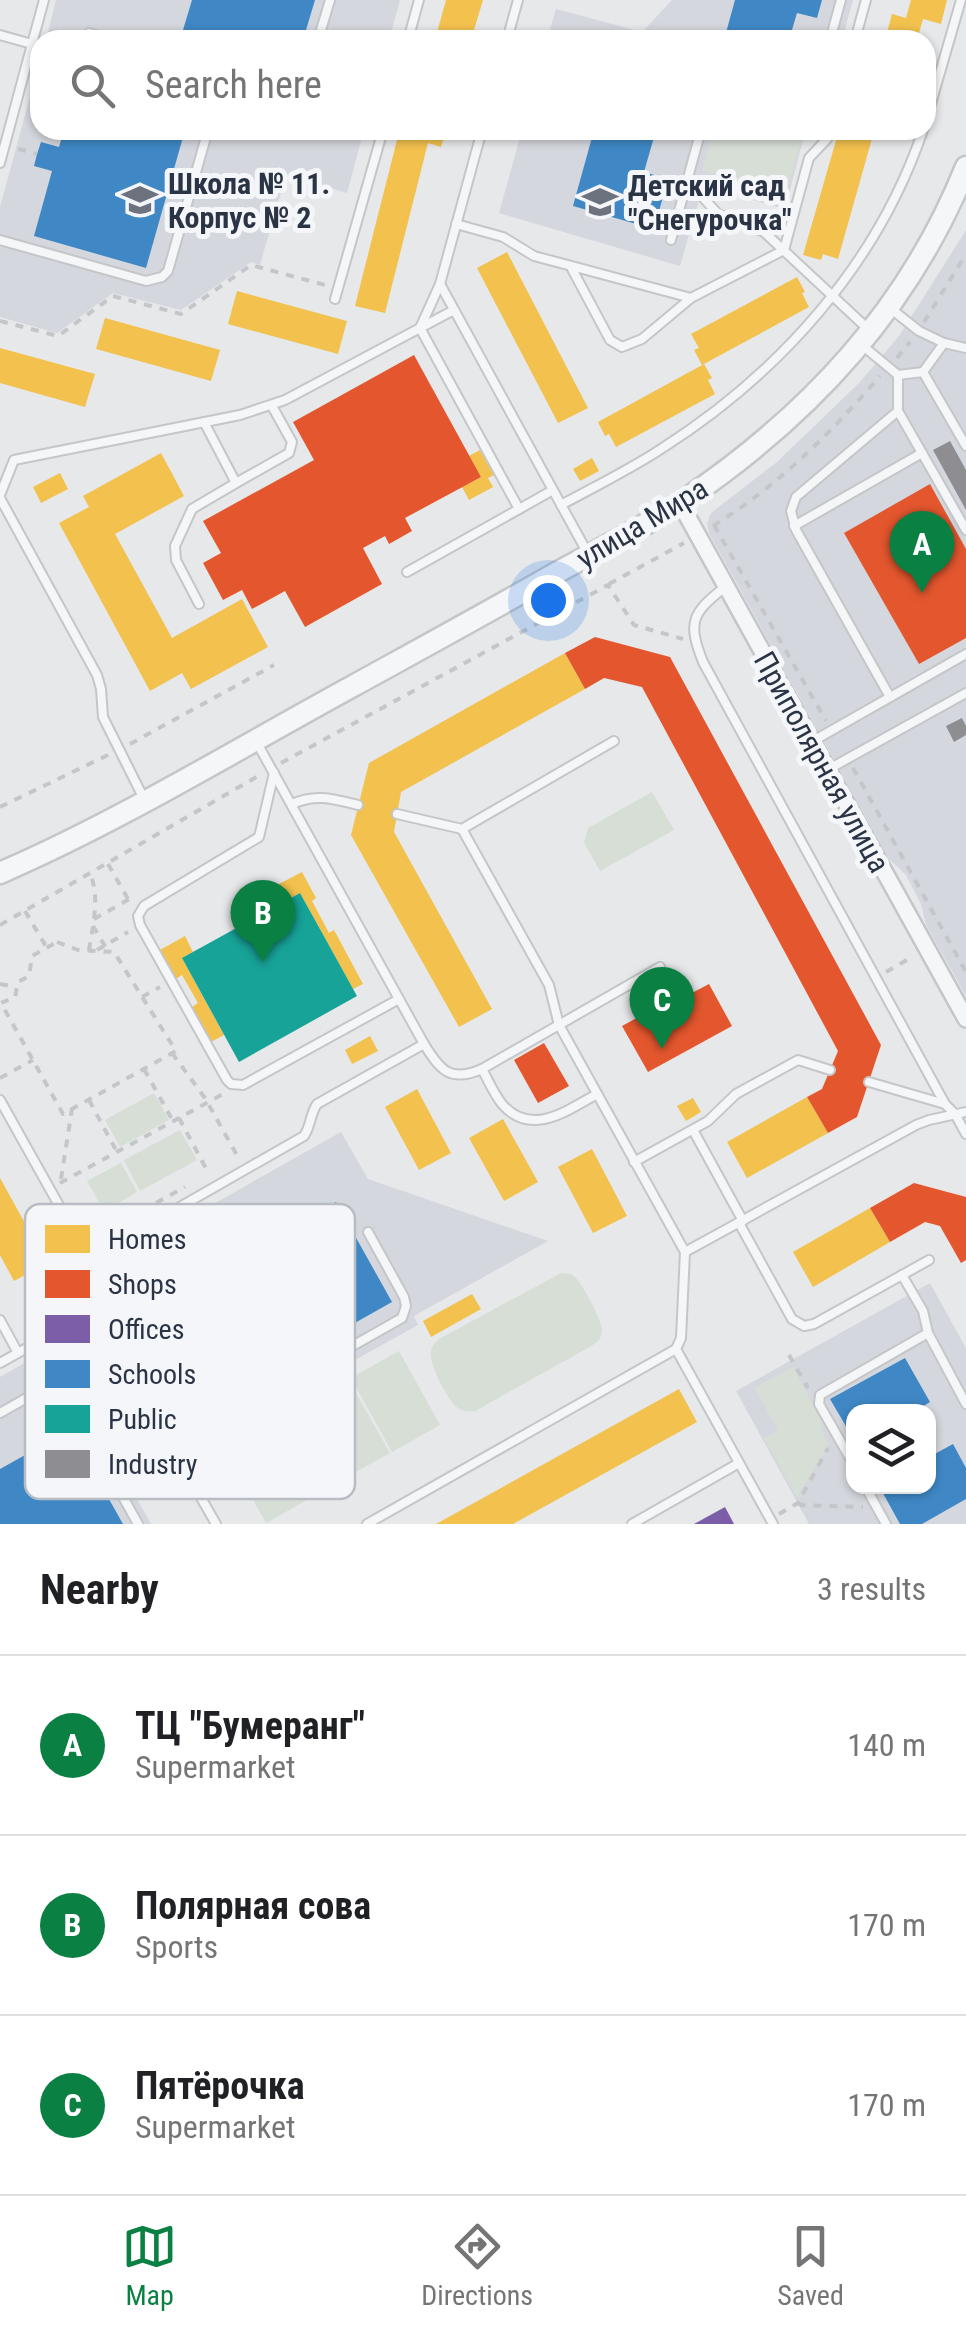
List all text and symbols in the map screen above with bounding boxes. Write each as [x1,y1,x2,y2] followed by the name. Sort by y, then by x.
[30,30,936,140] search box
[65,58,120,113] icon: search
[145,63,322,107] text: Search here
[168,166,330,235] place label: Школа № 11. Корпус № 2
[628,168,792,237] place label: Детский сад "Снегурочка"
[121,181,159,219] school or university icon: Школа № 11. Корпус № 2
[581,183,619,221] school or university icon: Детский сад "Снегурочка"
[570,470,714,576] street label: улица Мира
[890,510,954,593] pin: A
[523,575,574,626] your location
[747,646,897,878] street label: Приполярная улица
[230,880,296,962] pin: B
[630,966,694,1049] pin: C
[25,1204,355,1499] legend
[108,1223,186,1256] text: Homes
[108,1268,177,1301] text: Shops
[108,1313,185,1346] text: Offices
[108,1358,196,1391] text: Schools
[108,1403,177,1436] text: Public
[846,1404,936,1494] map controls
[846,1404,936,1494] button: layers
[108,1448,198,1481] text: Industry
[40,1565,159,1614] text: Nearby
[817,1570,926,1608] text: 3 results
[135,1704,365,1748] text: ТЦ "Бумеранг"
[63,1726,82,1764] text: A
[847,1726,926,1764] text: 140 m
[135,1748,295,1786] text: Supermarket
[135,1884,371,1928] text: Полярная сова
[64,1906,81,1944] text: B
[847,1906,926,1944] text: 170 m
[135,1928,218,1966] text: Sports
[135,2064,305,2108] text: Пятёрочка
[63,2086,82,2124] text: C
[847,2086,926,2124] text: 170 m
[135,2108,295,2146] text: Supermarket
[122,2219,177,2312] tab: Map
[421,2219,533,2312] tab: Directions
[777,2219,844,2312] tab: Saved

